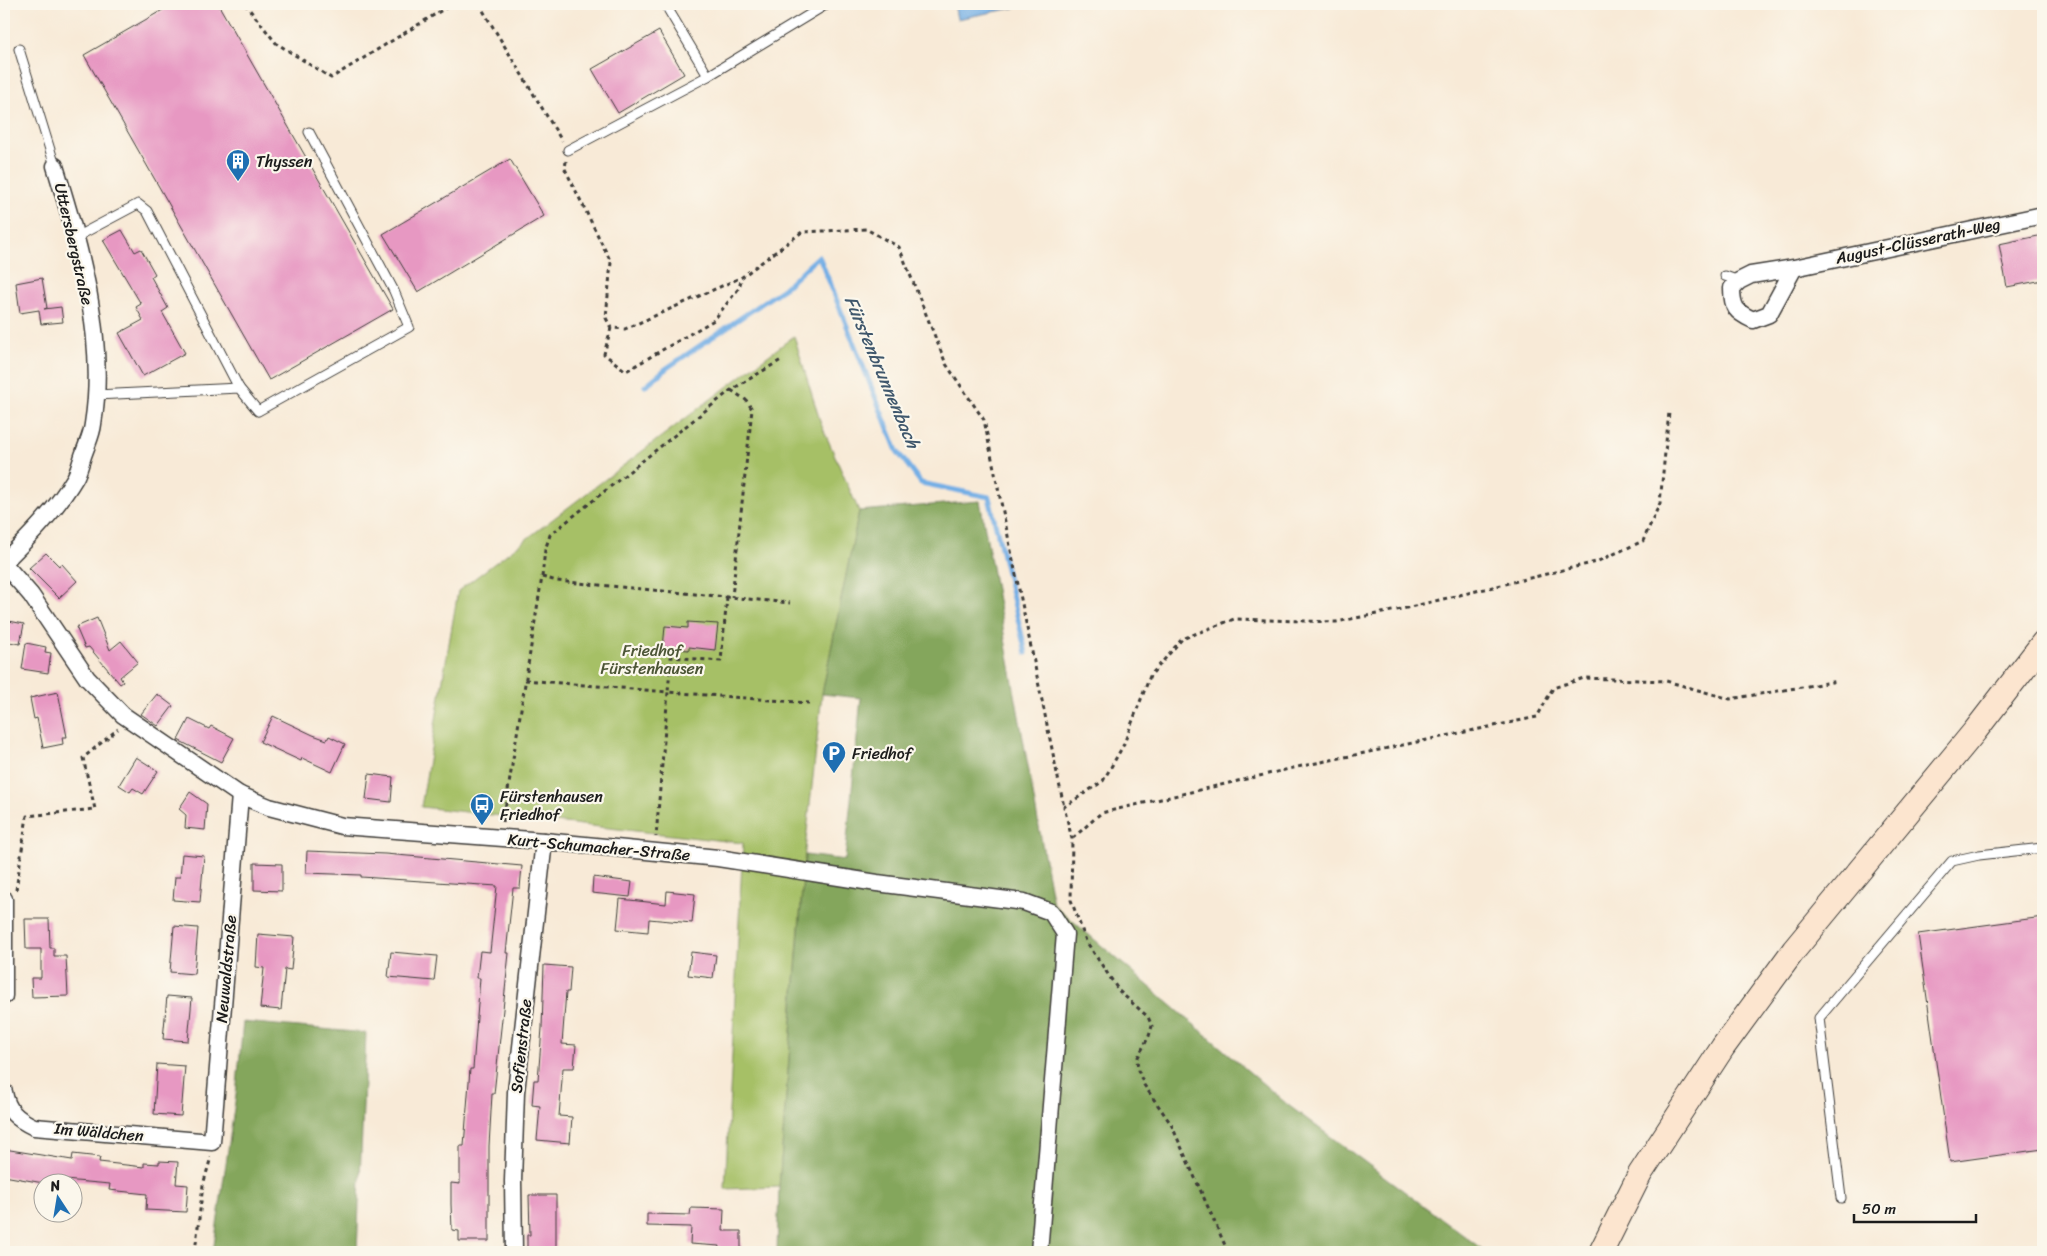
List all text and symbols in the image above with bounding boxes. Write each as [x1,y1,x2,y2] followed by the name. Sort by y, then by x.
[256,147,313,176] place label: Thyssen
[225,148,251,182] building icon: Thyssen
[46,180,102,308] street label: Uttersbergstraße
[1832,209,2003,273] street label: August-Clüsserath-Weg
[835,291,929,455] water label: Fürstenbrunnenbach
[601,636,704,683] park label: Friedhof Fürstenhausen
[852,739,914,768] place label: Friedhof
[821,740,847,774] parking icon: Friedhof
[500,782,603,829] place label: Fürstenhausen Friedhof
[469,792,495,826] bus stop icon: Fürstenhausen Friedhof
[507,825,691,869] street label: Kurt-Schumacher-Straße
[207,914,245,1024] street label: Neuwaldstraße
[502,997,540,1095] street label: Sofienstraße
[52,1114,145,1150] street label: Im Wäldchen
[47,1172,63,1199] text: N
[32,1174,82,1224] north arrow
[1854,1191,1977,1223] scale bar
[1862,1196,1897,1222] text: 50 m

